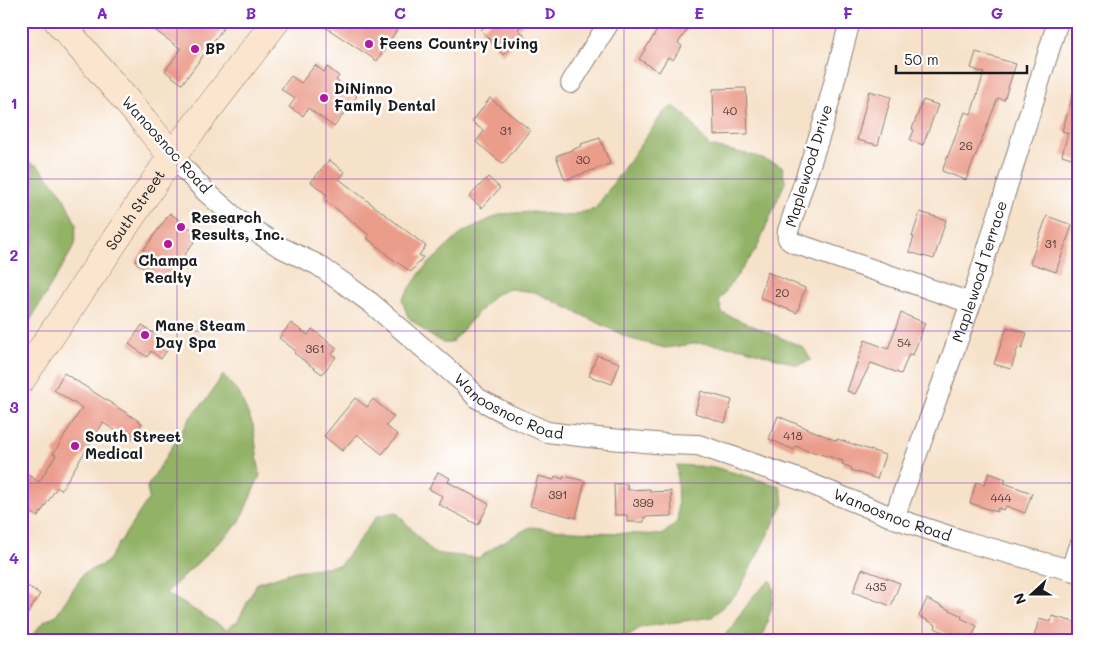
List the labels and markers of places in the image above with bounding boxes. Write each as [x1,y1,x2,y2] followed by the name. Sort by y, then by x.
[379,33,538,53] place label: Feens Country Living
[205,38,225,58] place label: BP
[363,38,375,50] marker: Feens Country Living
[189,43,201,55] marker: BP
[334,78,436,115] place label: DiNinno Family Dental
[318,92,330,104] marker: DiNinno Family Dental
[191,207,285,244] place label: Research Results, Inc.
[175,221,187,233] marker: Research Results, Inc.
[162,238,174,250] marker: Champa Realty
[138,250,198,287] place label: Champa Realty
[155,315,245,352] place label: Mane Steam Day Spa
[139,329,151,341] marker: Mane Steam Day Spa
[85,426,182,463] place label: South Street Medical
[69,440,81,452] marker: South Street Medical

